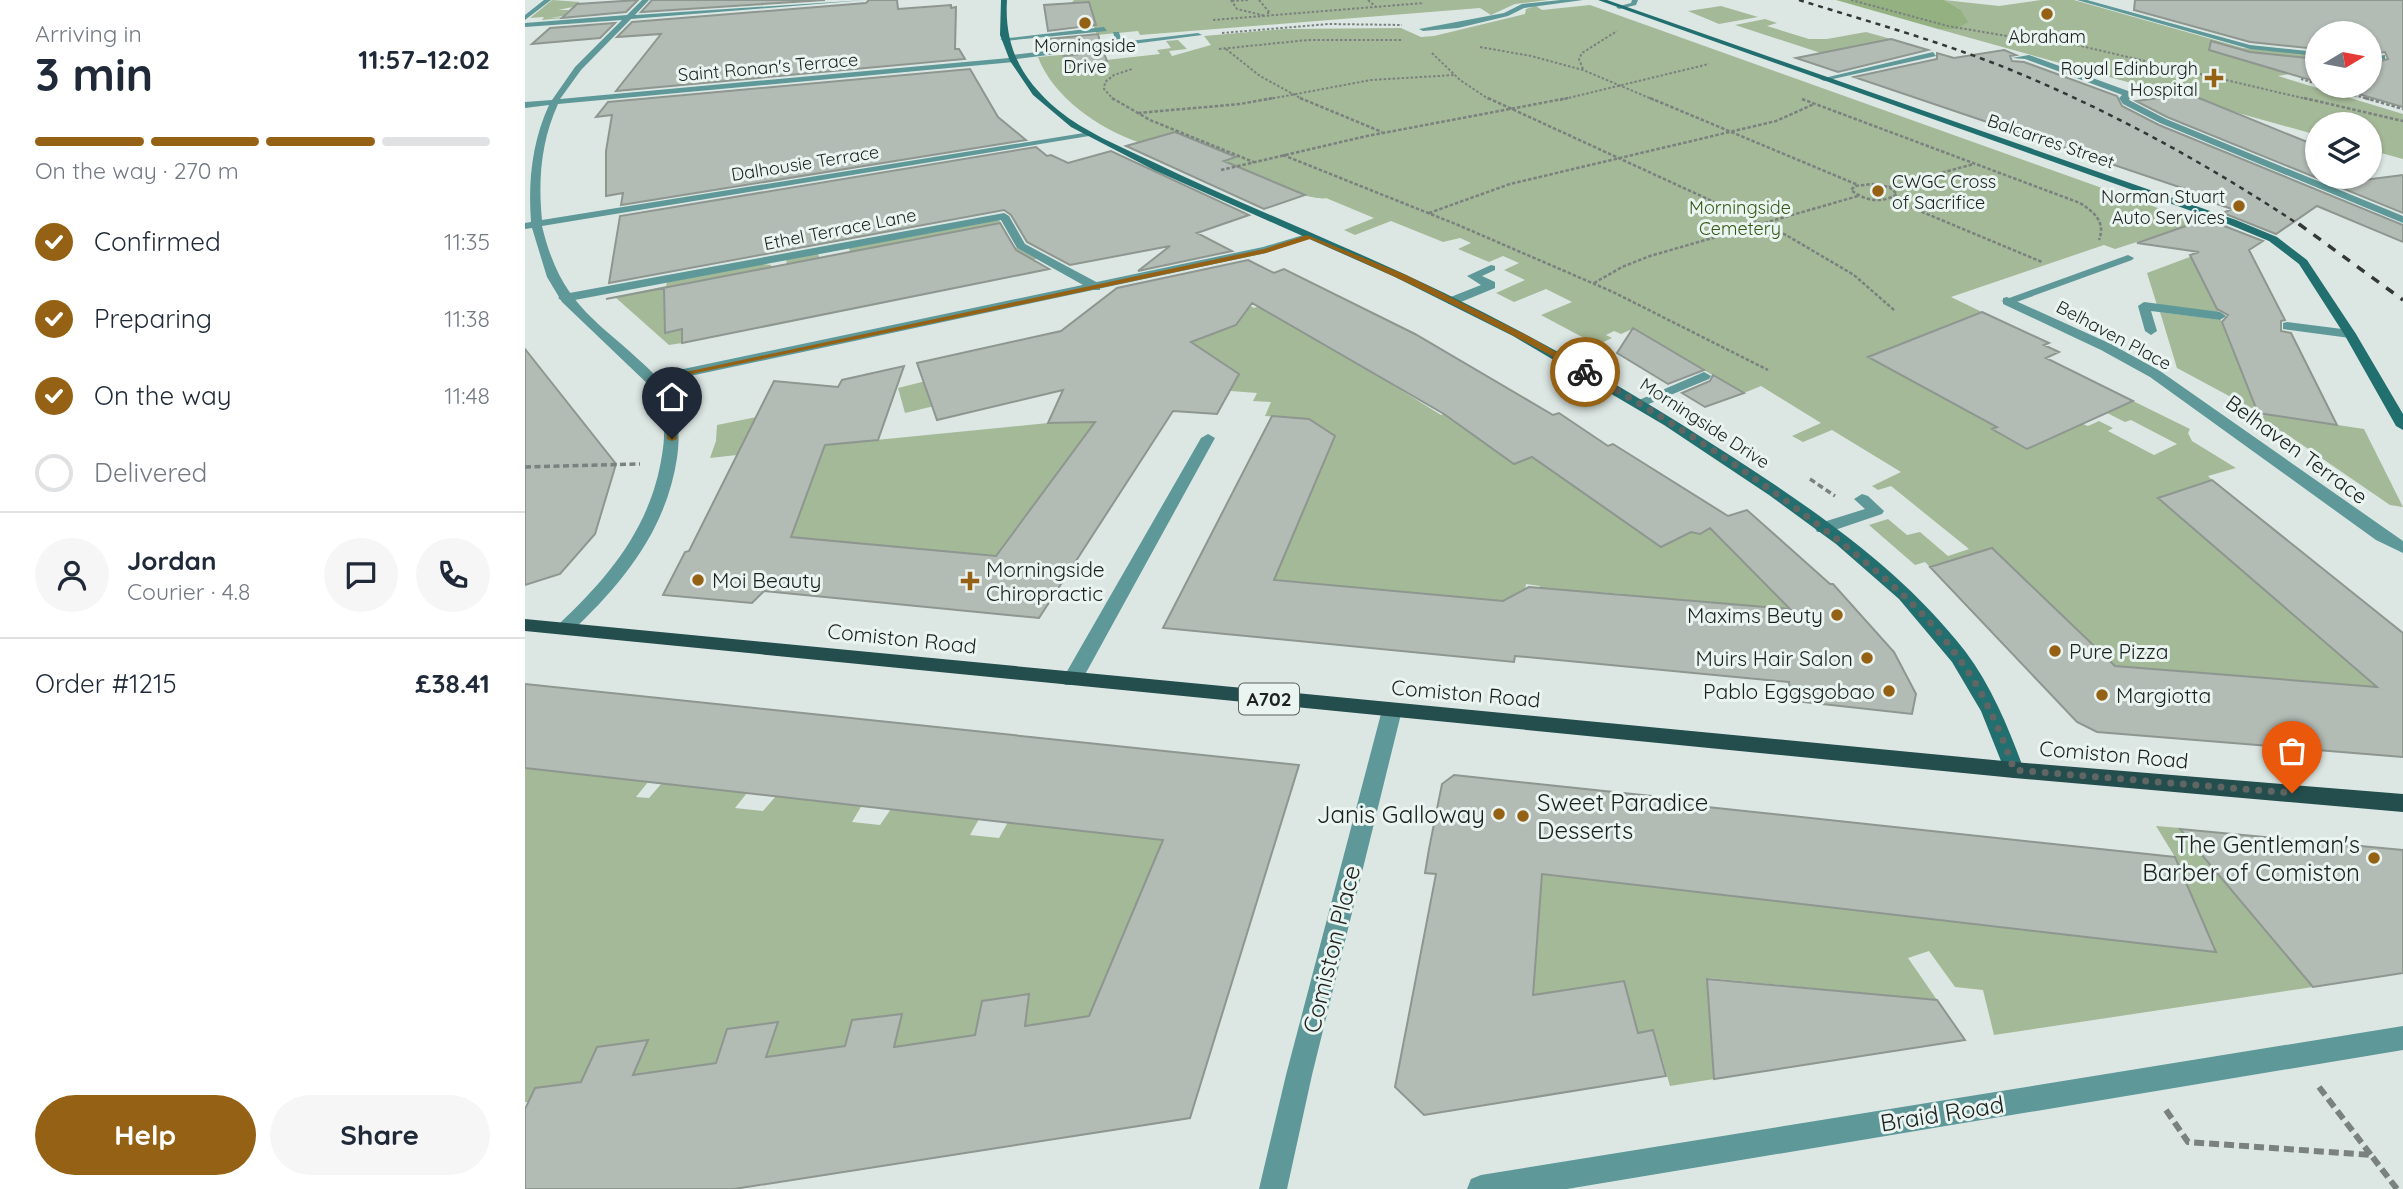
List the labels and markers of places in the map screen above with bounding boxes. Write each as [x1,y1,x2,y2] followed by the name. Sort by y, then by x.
[2039,6,2055,22] marker: Abraham
[1077,15,1093,31] marker: Morningside Drive
[2008,25,2086,48] place label: Abraham
[1034,34,1136,78] place label: Morningside Drive
[2060,57,2198,101] place label: Royal Edinburgh Hospital
[2204,68,2224,88] marker: Royal Edinburgh Hospital
[1892,170,1996,214] place label: CWGC Cross of Sacrifice
[1870,183,1886,199] marker: CWGC Cross of Sacrifice
[2101,185,2225,229] place label: Norman Stuart Auto Services
[2231,198,2247,214] marker: Norman Stuart Auto Services
[642,367,702,439] pin
[986,556,1105,606] place label: Morningside Chiropractic
[712,567,821,593] place label: Moi Beauty
[960,571,980,591] marker: Morningside Chiropractic
[690,572,706,588] marker: Moi Beauty
[1687,602,1823,628] place label: Maxims Beuty
[1829,607,1845,623] marker: Maxims Beuty
[2069,638,2168,664] place label: Pure Pizza
[2047,643,2063,659] marker: Pure Pizza
[1695,645,1853,671] place label: Muirs Hair Salon
[1859,650,1875,666] marker: Muirs Hair Salon
[1703,678,1875,704] place label: Pablo Eggsgobao
[2116,682,2211,708] place label: Margiotta
[1881,683,1897,699] marker: Pablo Eggsgobao
[2094,687,2110,703] marker: Margiotta
[2262,721,2322,793] pin
[1537,787,1708,845] place label: Sweet Paradice Desserts
[1317,799,1485,829] place label: Janis Galloway
[1491,806,1507,822] marker: Janis Galloway
[1515,808,1531,824] marker: Sweet Paradice Desserts
[2142,829,2360,887] place label: The Gentleman's Barber of Comiston
[2366,850,2382,866] marker: The Gentleman's Barber of Comiston

